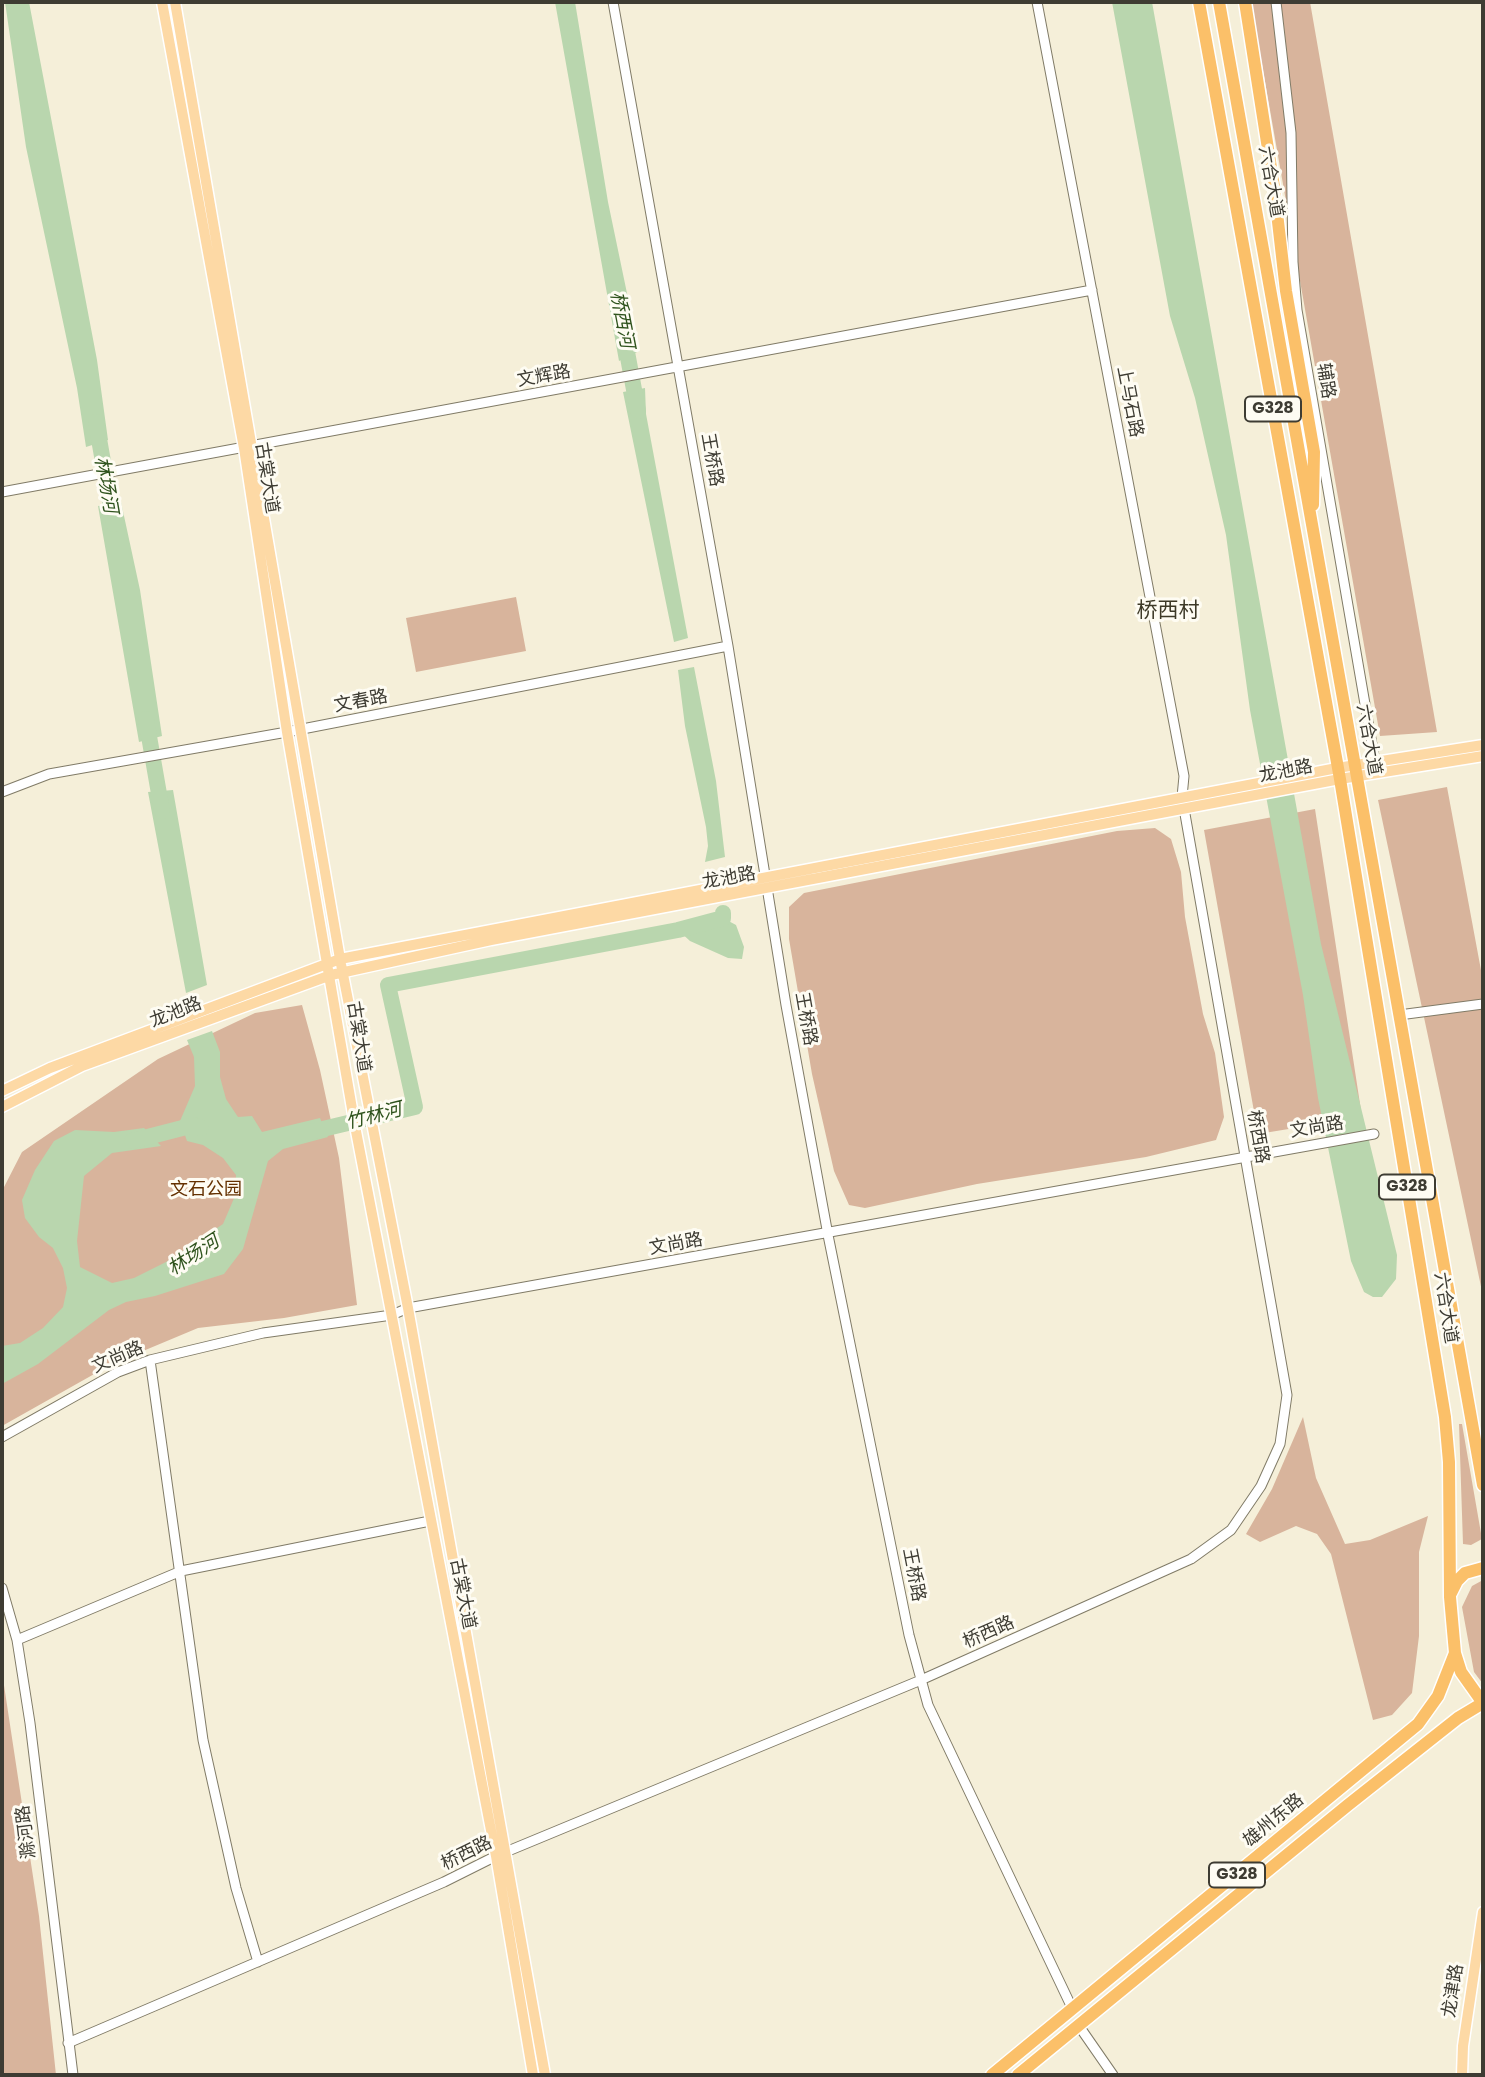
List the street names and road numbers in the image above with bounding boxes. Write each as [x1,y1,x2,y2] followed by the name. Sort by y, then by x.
[1253,145,1287,219] street label: 六合大道
[516,362,572,392] street label: 文辉路
[1312,362,1338,400] street label: 辅路
[1112,365,1146,439] street label: 上马石路
[1245,396,1301,422] road number: G328
[696,432,726,488] street label: 王桥路
[250,441,282,515] street label: 古棠大道
[332,686,390,718] street label: 文春路
[1351,703,1385,777] street label: 六合大道
[1257,756,1315,788] street label: 龙池路
[701,864,757,894] street label: 龙池路
[790,991,820,1047] street label: 王桥路
[147,993,205,1033] street label: 龙池路
[342,1000,374,1074] street label: 古棠大道
[1242,1109,1272,1165] street label: 桥西路
[1289,1113,1345,1143] street label: 文尚路
[1379,1175,1435,1200] road number: G328
[648,1230,704,1260] street label: 文尚路
[1429,1271,1461,1345] street label: 六合大道
[89,1338,147,1378] street label: 文尚路
[897,1546,929,1604] street label: 王桥路
[445,1557,479,1631] street label: 古棠大道
[960,1612,1018,1654] street label: 桥西路
[1239,1790,1309,1852] street label: 雄州东路
[13,1804,41,1860] street label: 滁河路
[438,1832,496,1876] street label: 桥西路
[1209,1862,1265,1887] road number: G328
[1439,1963,1469,2019] street label: 龙津路

